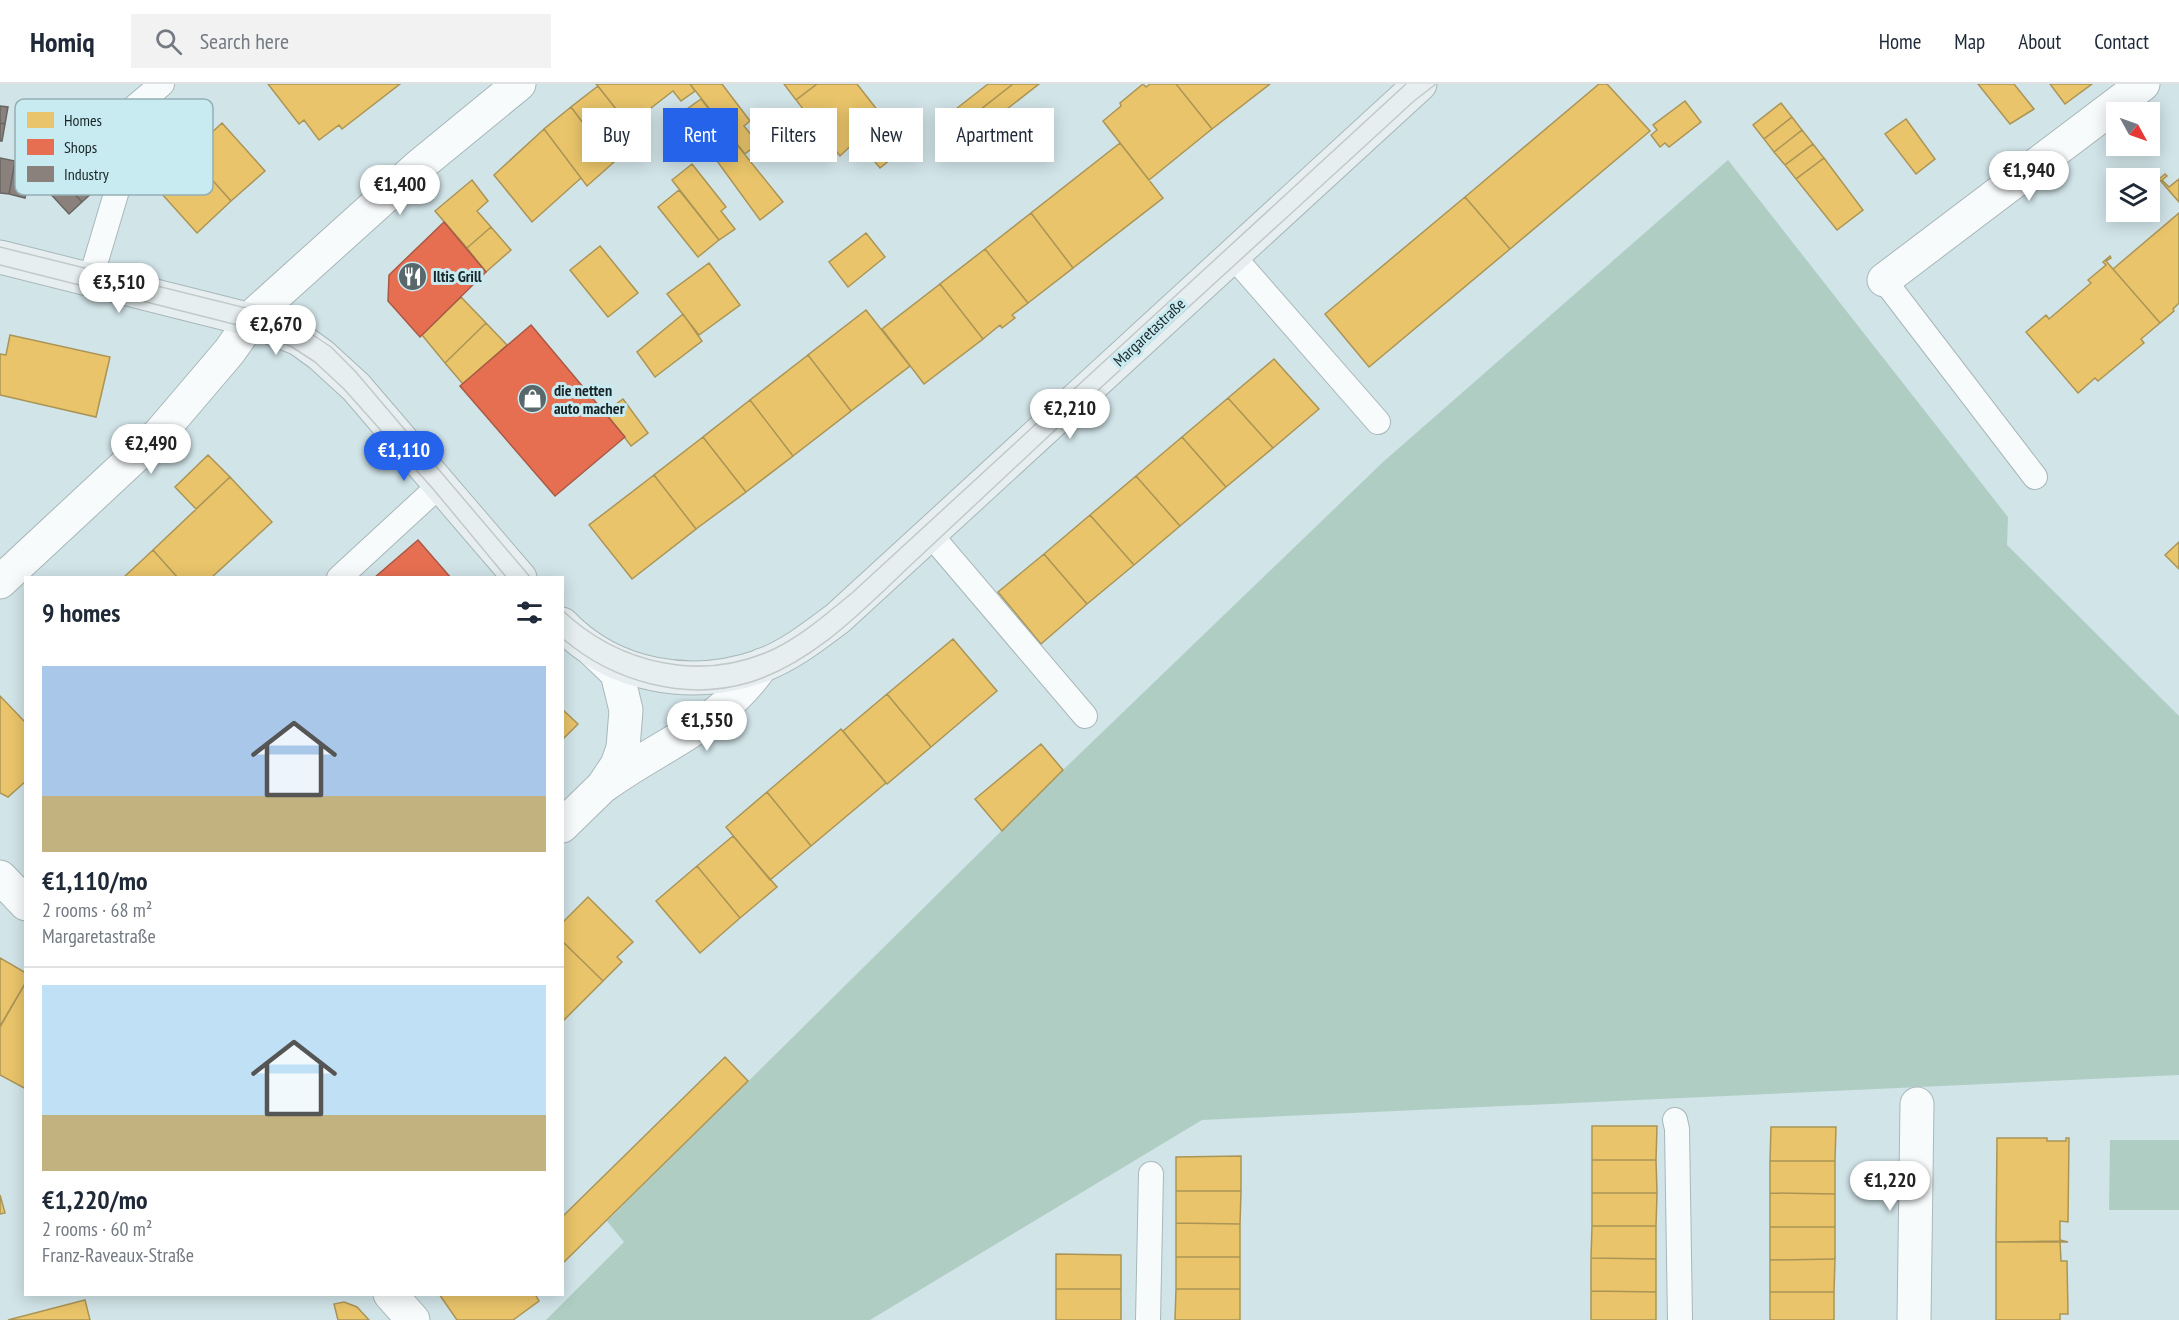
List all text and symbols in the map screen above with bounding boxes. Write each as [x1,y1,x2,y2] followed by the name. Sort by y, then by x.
[131,14,551,68] search box
[30,23,95,60] text: Homiq
[152,25,185,58] icon: search
[200,27,289,55] text: Search here
[1879,28,1921,55] text: Home
[1954,28,1985,55] text: Map
[2018,28,2061,55] text: About
[2094,28,2149,55] text: Contact
[15,99,213,195] legend
[2106,102,2160,156] north arrow
[2106,102,2160,222] map controls
[582,108,651,162] chip: Buy
[663,108,738,162] chip: Rent
[750,108,837,162] chip: Filters
[849,108,923,162] chip: New
[935,108,1054,162] chip: Apartment
[64,110,102,130] text: Homes
[64,137,97,157] text: Shops
[1980,151,2078,202] pin: €1,940
[2003,157,2055,183] text: €1,940
[64,164,109,184] text: Industry
[351,165,449,216] pin: €1,400
[2106,168,2160,222] button: layers
[374,171,426,197] text: €1,400
[396,260,428,292] restaurant icon: Iltis Grill
[70,263,168,314] pin: €3,510
[433,266,482,286] place label: Iltis Grill
[93,269,145,295] text: €3,510
[1109,294,1189,370] street label: Margaretastraße
[227,305,325,356] pin: €2,670
[250,311,302,337] text: €2,670
[554,380,625,418] place label: die netten auto macher
[517,383,549,415] shop icon: die netten auto macher
[1021,389,1119,440] pin: €2,210
[1044,395,1096,421] text: €2,210
[102,424,200,475] pin: €2,490
[125,430,177,456] text: €2,490
[355,431,453,482] pin: €1,110
[378,437,430,463] text: €1,110
[42,596,120,629] text: 9 homes
[513,596,546,629] icon: filters
[658,701,756,752] pin: €1,550
[240,705,348,813] icon: home
[681,707,733,733] text: €1,550
[42,864,148,897] text: €1,110/mo
[42,897,152,923] text: 2 rooms · 68 m²
[42,923,156,949] text: Margaretastraße
[240,1024,348,1132] icon: home
[1841,1161,1939,1212] pin: €1,220
[1864,1167,1916,1193] text: €1,220
[42,1183,148,1216] text: €1,220/mo
[42,1216,152,1242] text: 2 rooms · 60 m²
[42,1242,194,1268] text: Franz-Raveaux-Straße

